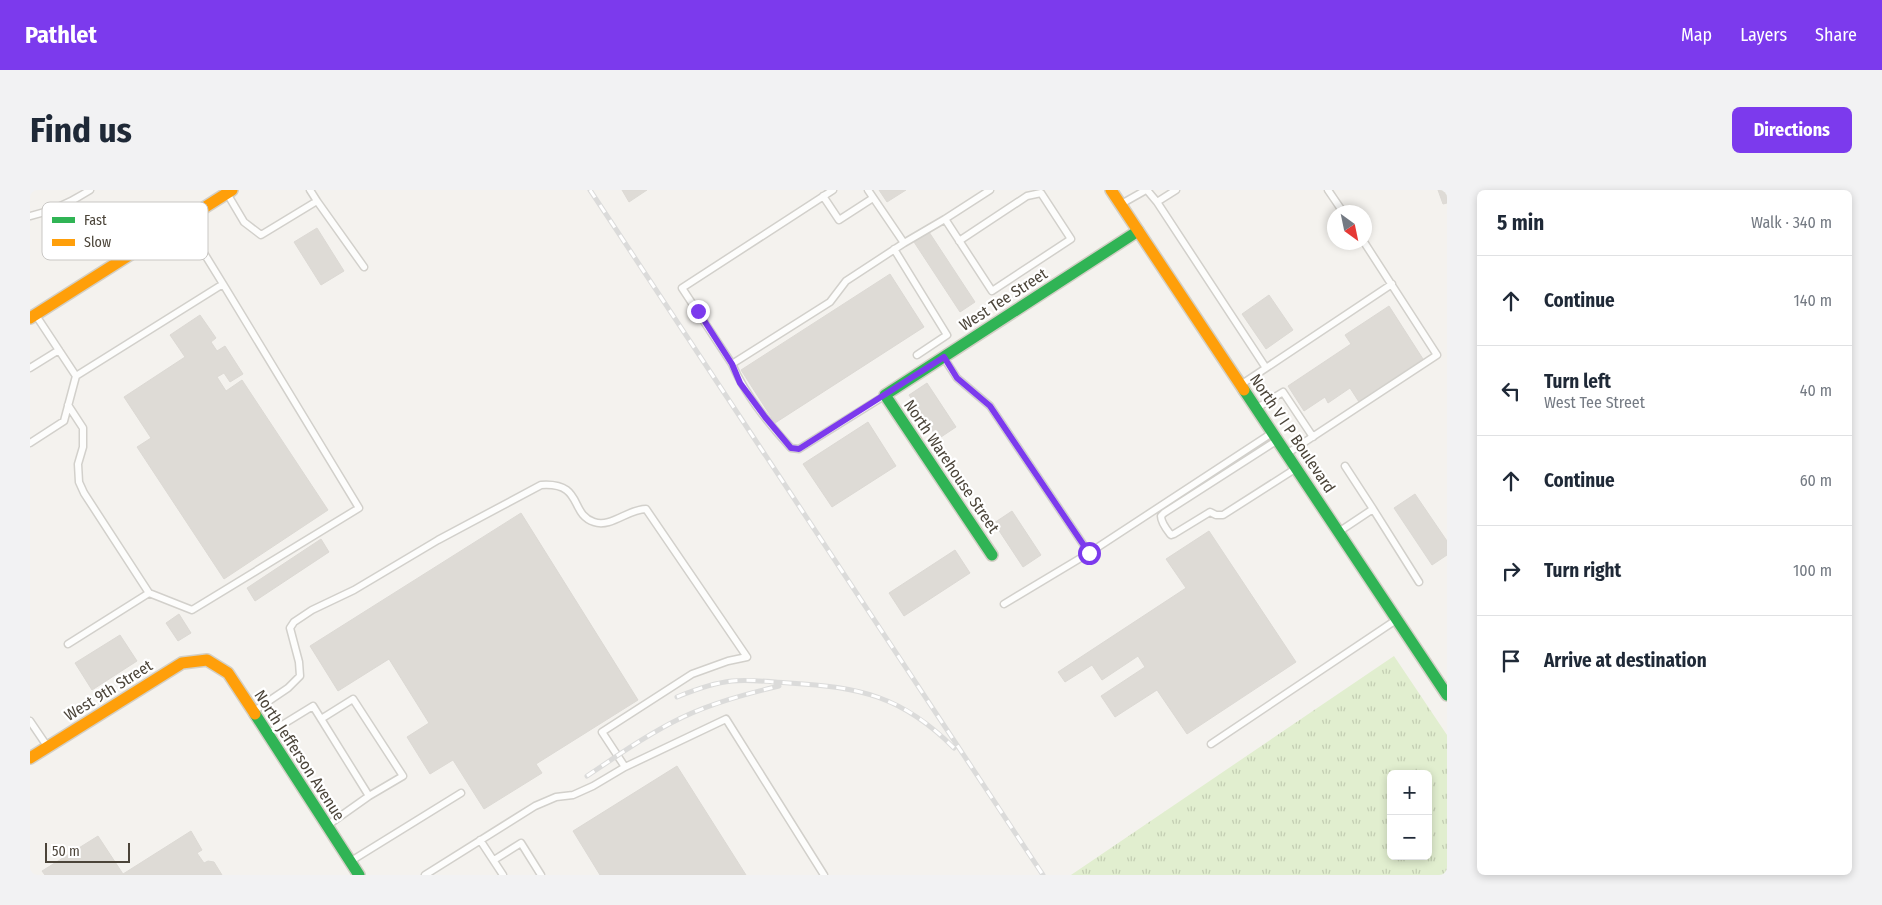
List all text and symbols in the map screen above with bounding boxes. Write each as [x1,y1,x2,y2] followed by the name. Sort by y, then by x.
[25,21,97,49] text: Pathlet
[1681,24,1712,46] text: Map
[1740,24,1787,46] text: Layers
[1815,24,1857,46] text: Share
[1732,107,1852,153] button: Directions
[30,109,132,151] text: Find us
[42,202,208,260] legend
[1327,205,1372,250] north arrow
[1497,210,1544,236] text: 5 min
[84,212,107,229] text: Fast
[1751,213,1832,232] text: Walk · 340 m
[84,234,111,251] text: Slow
[956,264,1051,335] street label: West Tee Street
[1497,287,1525,315] icon: ahead
[1544,289,1615,312] text: Continue
[1794,291,1832,310] text: 140 m
[687,300,710,323] route end
[1246,370,1339,496] street label: North V I P Boulevard
[1544,370,1611,393] text: Turn left
[1497,377,1525,405] icon: left
[1800,381,1832,400] text: 40 m
[1544,393,1645,412] text: West Tee Street
[900,396,1004,537] street label: North Warehouse Street
[1497,467,1525,495] icon: ahead
[1544,469,1615,492] text: Continue
[1800,471,1832,490] text: 60 m
[1078,542,1101,565] route start
[1497,557,1525,585] icon: right
[1544,559,1621,582] text: Turn right
[1793,561,1832,580] text: 100 m
[1497,647,1525,675] icon: arrive
[1544,649,1707,672] text: Arrive at destination
[61,655,156,725] street label: West 9th Street
[250,686,349,824] street label: North Jefferson Avenue
[1387,770,1432,860] map controls
[1387,770,1432,815] button: +
[1387,815,1432,860] button: −
[45,840,130,863] scale bar
[52,843,80,860] text: 50 m

